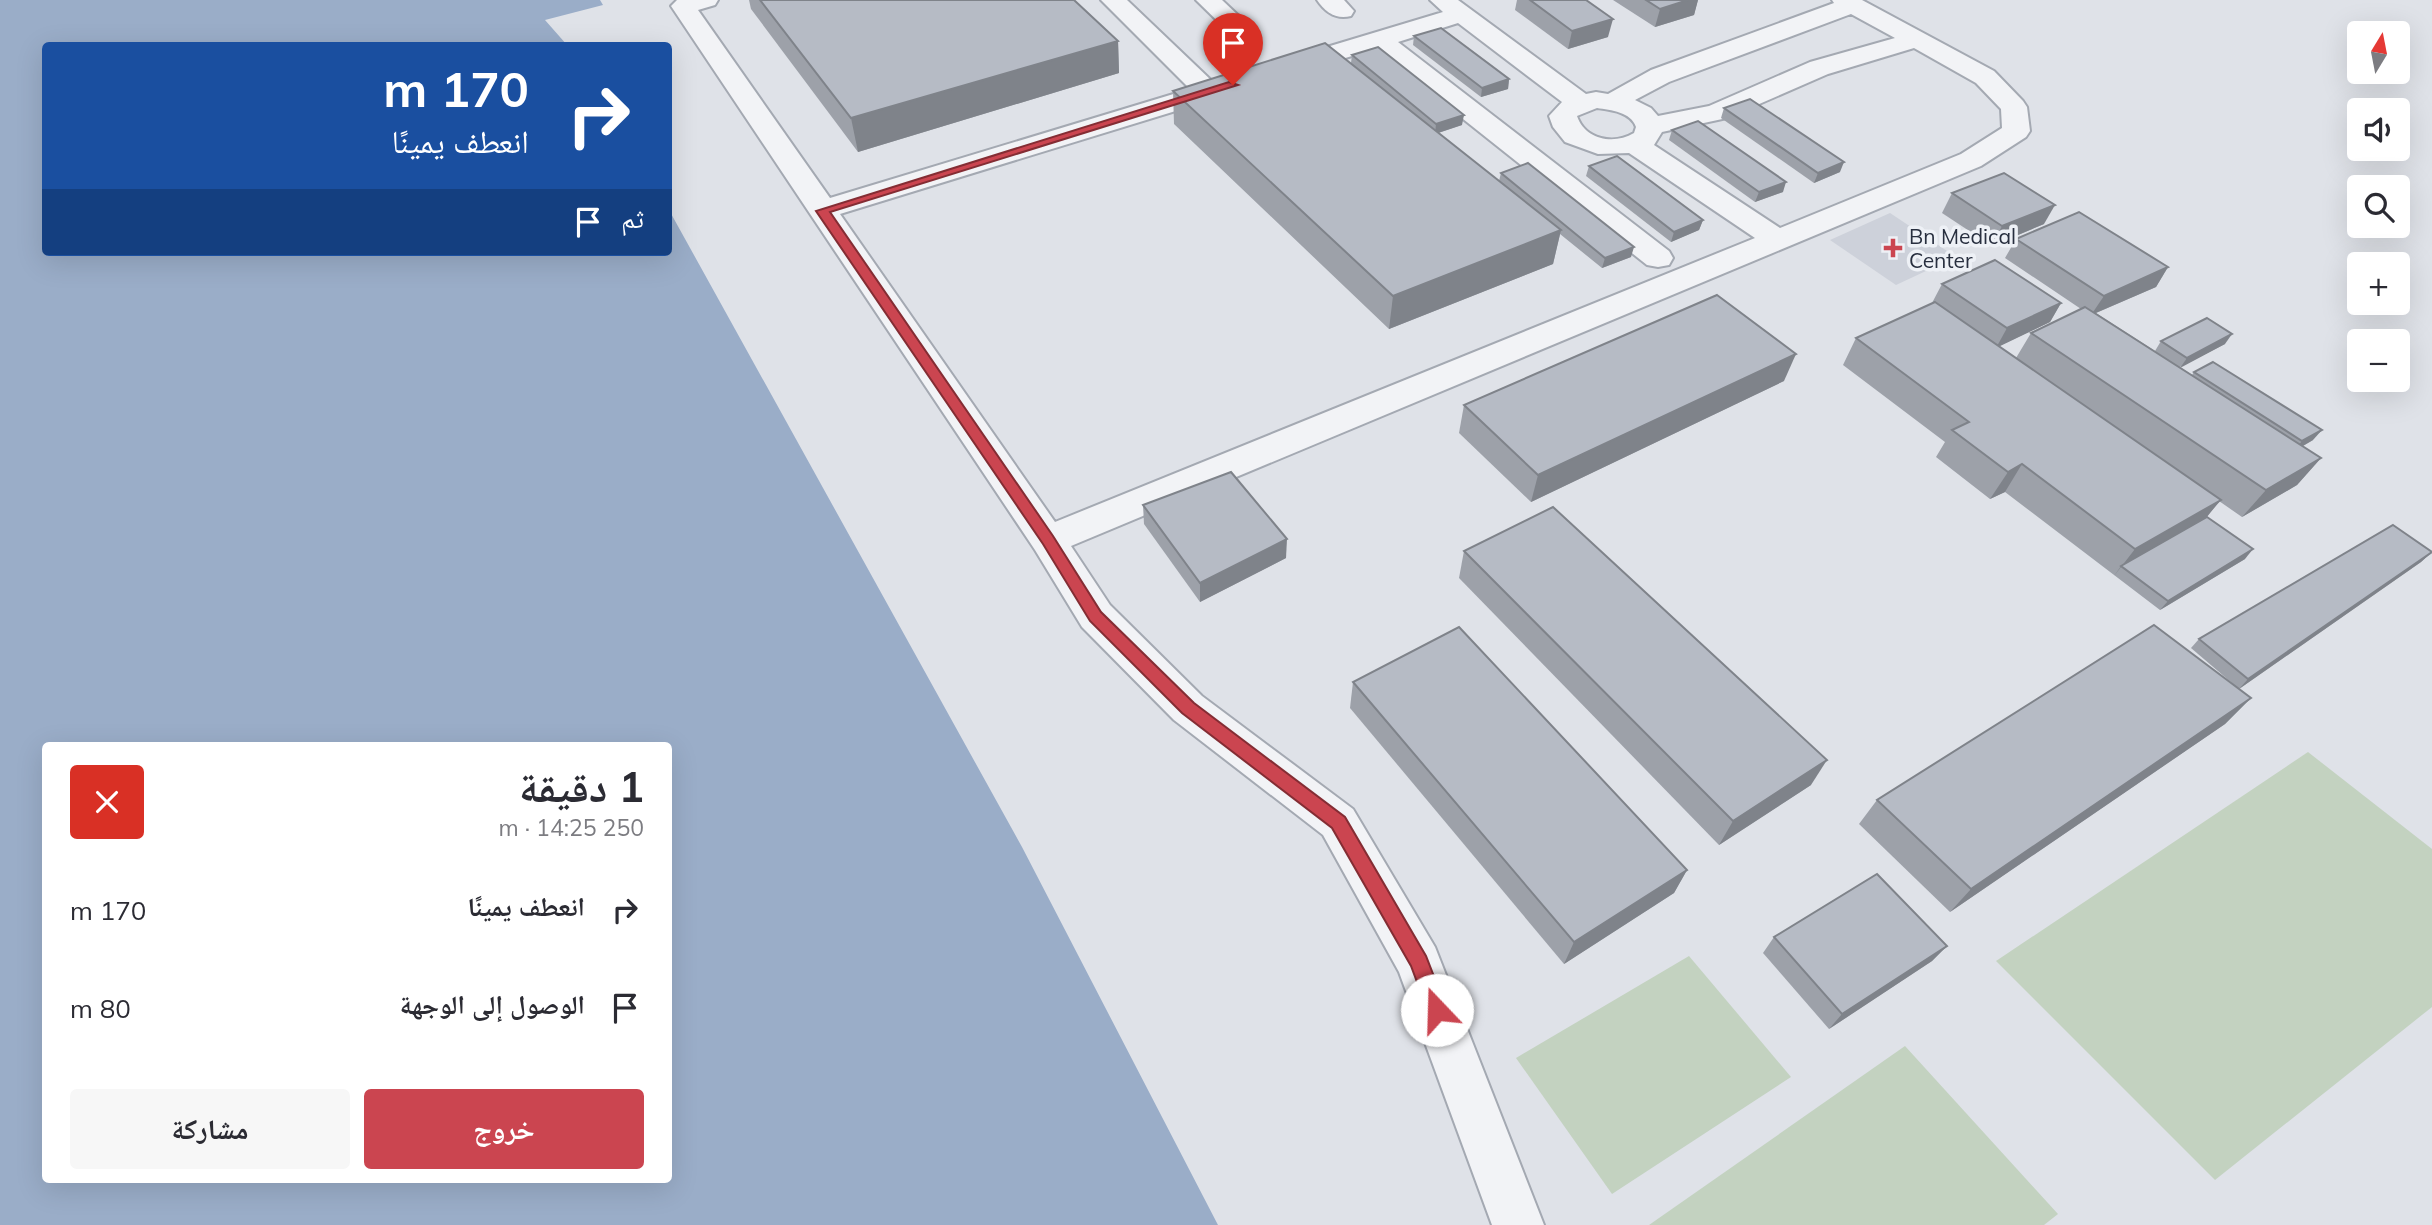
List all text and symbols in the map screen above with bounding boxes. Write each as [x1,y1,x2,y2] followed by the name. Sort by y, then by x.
[1203,13,1263,85] pin
[2347,21,2410,84] north arrow
[2347,21,2410,392] map controls
[1214,24,1252,62] icon: arrive
[383,58,529,119] text: 170 m
[553,70,644,161] icon: right
[2347,98,2410,161] button: sound
[392,121,529,161] text: انعطف يمينًا
[2347,175,2410,238] button: search
[621,202,644,235] text: ثم
[569,203,607,241] icon: arrive
[1909,223,2016,273] place label: Bn Medical Center
[1883,238,1903,258] marker: Bn Medical Center
[2347,252,2410,315] button: +
[2347,329,2410,392] button: −
[519,760,644,813] text: 1 دقيقة
[70,765,144,839] button: close
[499,813,644,842] text: 250 m · 14:25
[468,890,585,923] text: انعطف يمينًا
[606,891,644,929] icon: right
[70,894,146,927] text: 170 m
[1400,973,1474,1047] position arrow
[400,988,585,1021] text: الوصول إلى الوجهة
[606,989,644,1027] icon: arrive
[70,992,131,1025] text: 80 m
[70,1089,350,1169] button: مشاركة
[364,1089,644,1169] button: خروج

